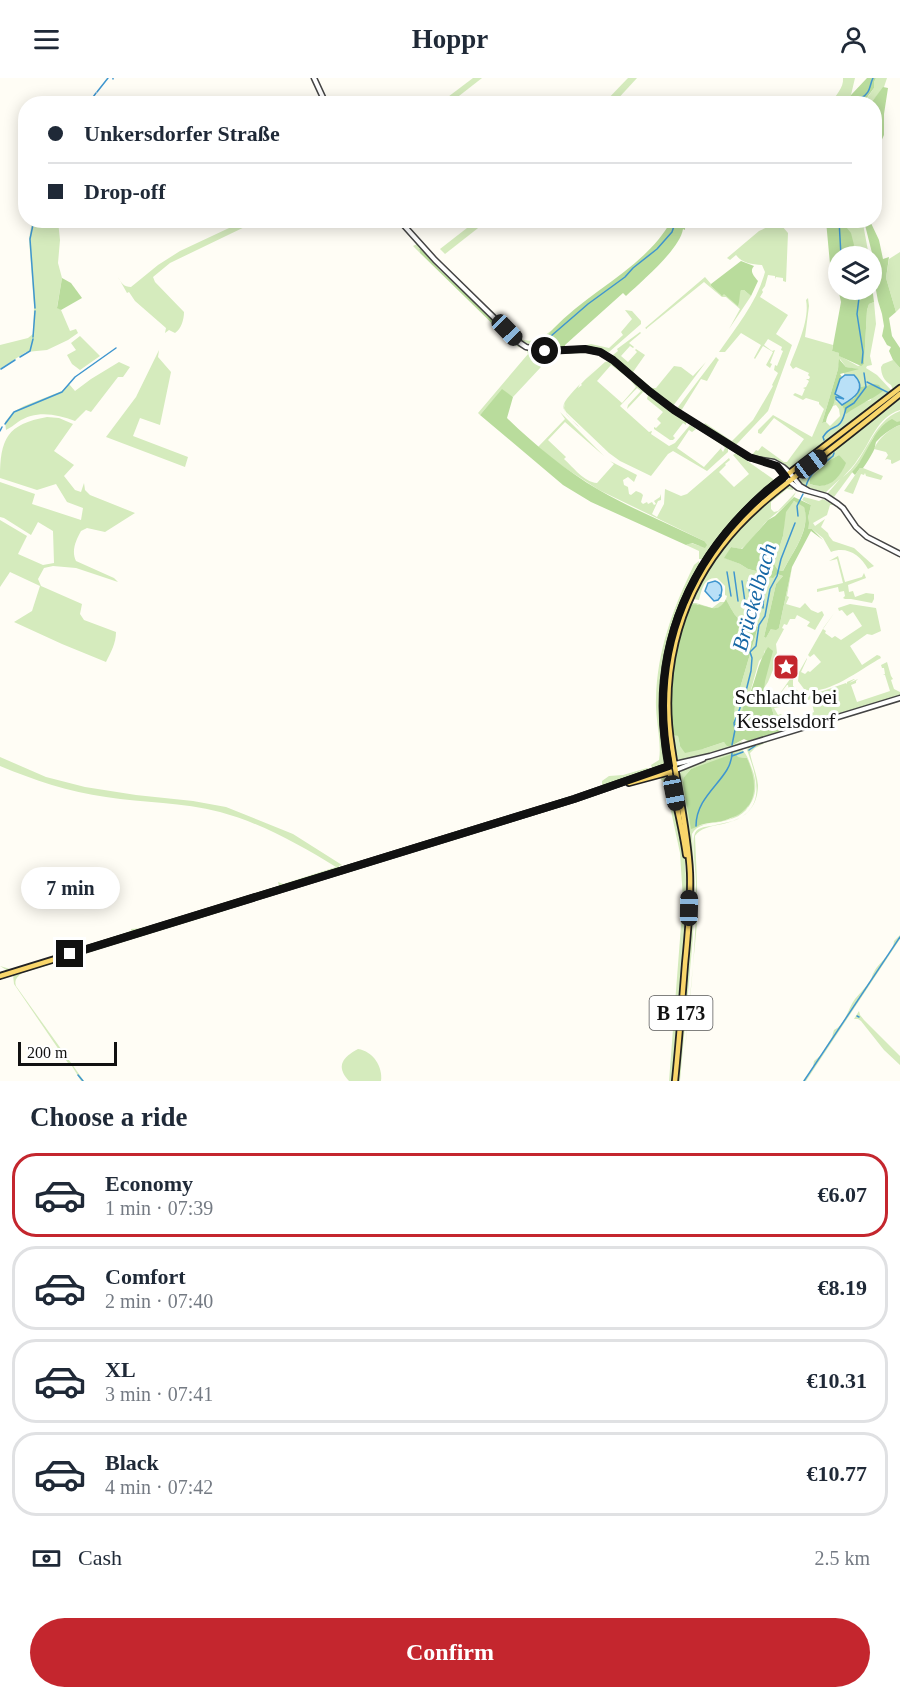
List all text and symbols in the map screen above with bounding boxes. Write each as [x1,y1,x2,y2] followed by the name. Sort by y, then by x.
[30,23,63,56] icon: menu
[837,23,870,56] icon: person
[412,24,488,54] text: Hoppr
[84,121,280,146] text: Unkersdorfer Straße
[84,179,165,204] text: Drop-off
[828,246,882,300] map controls
[828,246,882,300] button: layers
[488,311,526,349] car
[531,337,558,364] route start
[791,446,831,482] car
[727,540,781,654] water label: Brückelbach
[771,652,801,682] place icon: Schlacht bei Kesselsdorf
[734,685,838,733] place label: Schlacht bei Kesselsdorf
[662,774,686,812] car
[20,867,119,909] callout: 7 min
[46,877,95,899] text: 7 min
[680,890,698,926] car
[56,940,83,967] route end
[650,996,712,1030] road number: B 173
[18,1039,117,1067] scale bar
[27,1044,67,1061] text: 200 m
[30,1102,188,1132] text: Choose a ride
[33,1168,87,1222] icon: car
[105,1171,193,1196] text: Economy
[818,1182,867,1207] text: €6.07
[105,1197,213,1219] text: 1 min · 07:39
[33,1261,87,1315] icon: car
[105,1264,186,1289] text: Comfort
[818,1275,867,1300] text: €8.19
[105,1290,213,1312] text: 2 min · 07:40
[33,1354,87,1408] icon: car
[105,1357,136,1382] text: XL
[807,1368,867,1393] text: €10.31
[105,1383,213,1405] text: 3 min · 07:41
[33,1447,87,1501] icon: car
[105,1450,159,1475] text: Black
[807,1461,867,1486] text: €10.77
[105,1476,213,1498] text: 4 min · 07:42
[30,1542,63,1575] icon: cash
[78,1545,122,1570] text: Cash
[814,1547,870,1569] text: 2.5 km
[30,1618,870,1687] button: Confirm

